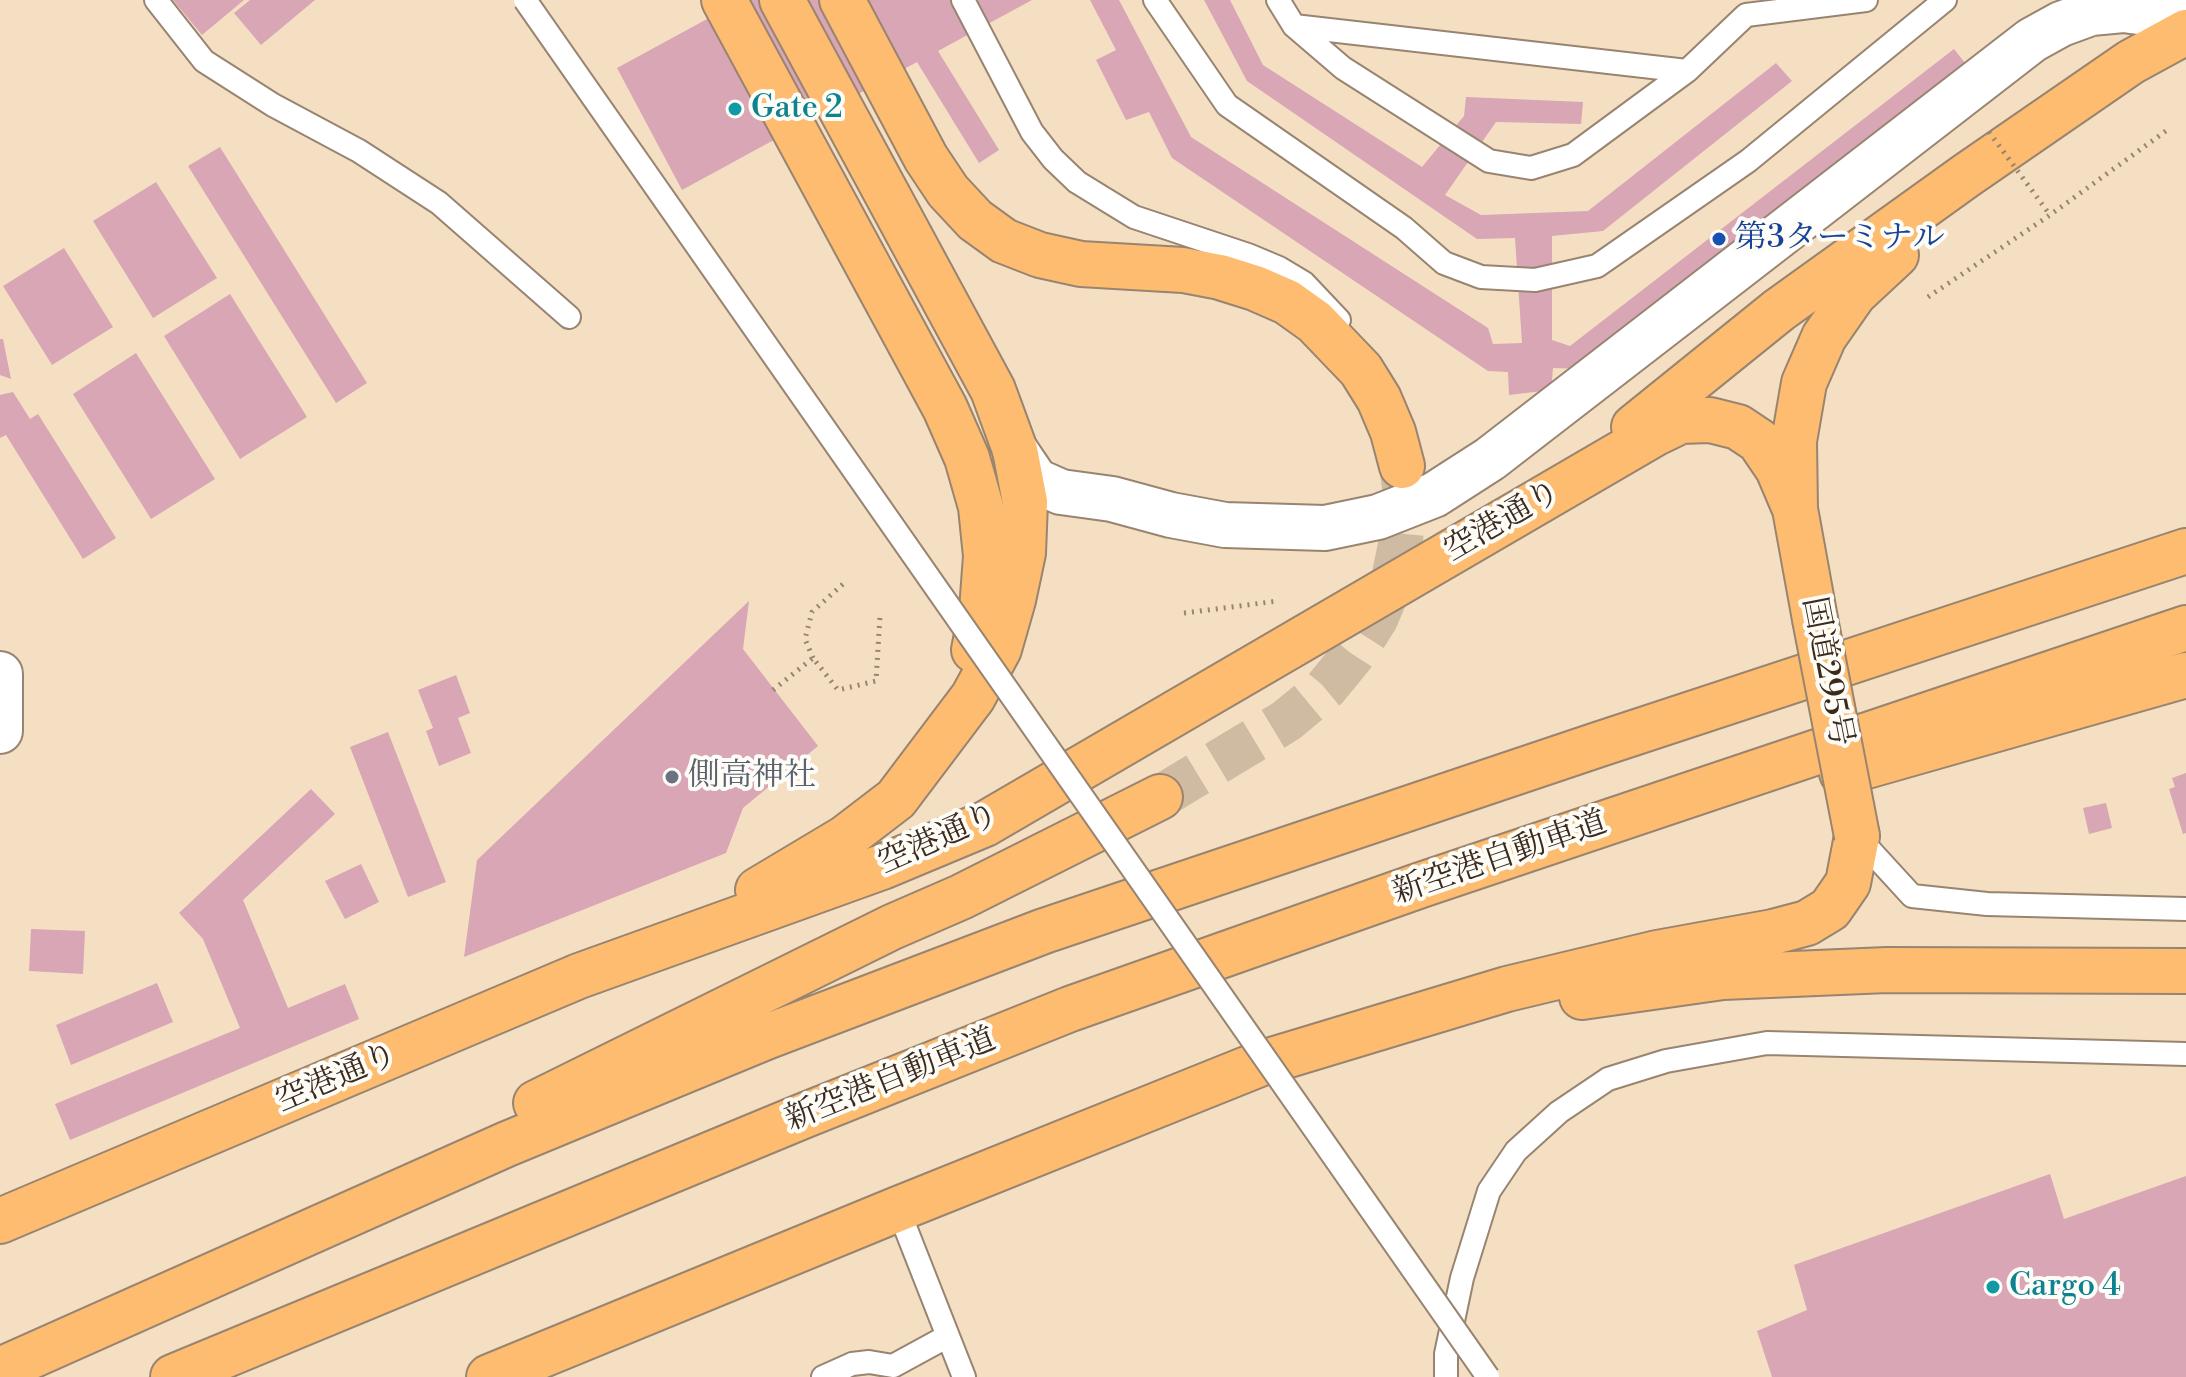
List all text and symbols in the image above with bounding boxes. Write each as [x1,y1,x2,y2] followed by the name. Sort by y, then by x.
[751,90,843,128] place label: Gate 2
[726,100,744,118] marker: Gate 2
[1735,220,1945,258] place label: 第3ターミナル
[1710,230,1728,248] marker: 第3ターミナル
[1438,473,1568,571] street label: 空港通り
[1793,594,1859,750] street label: 国道295号
[688,758,816,796] place label: 側高神社
[663,768,681,786] marker: 側高神社
[873,796,1005,884] street label: 空港通り
[1388,804,1612,914] street label: 新空港自動車道
[780,1021,1002,1141] street label: 新空港自動車道
[271,1036,403,1122] street label: 空港通り
[2009,1268,2121,1306] place label: Cargo 4
[1984,1278,2002,1296] marker: Cargo 4

